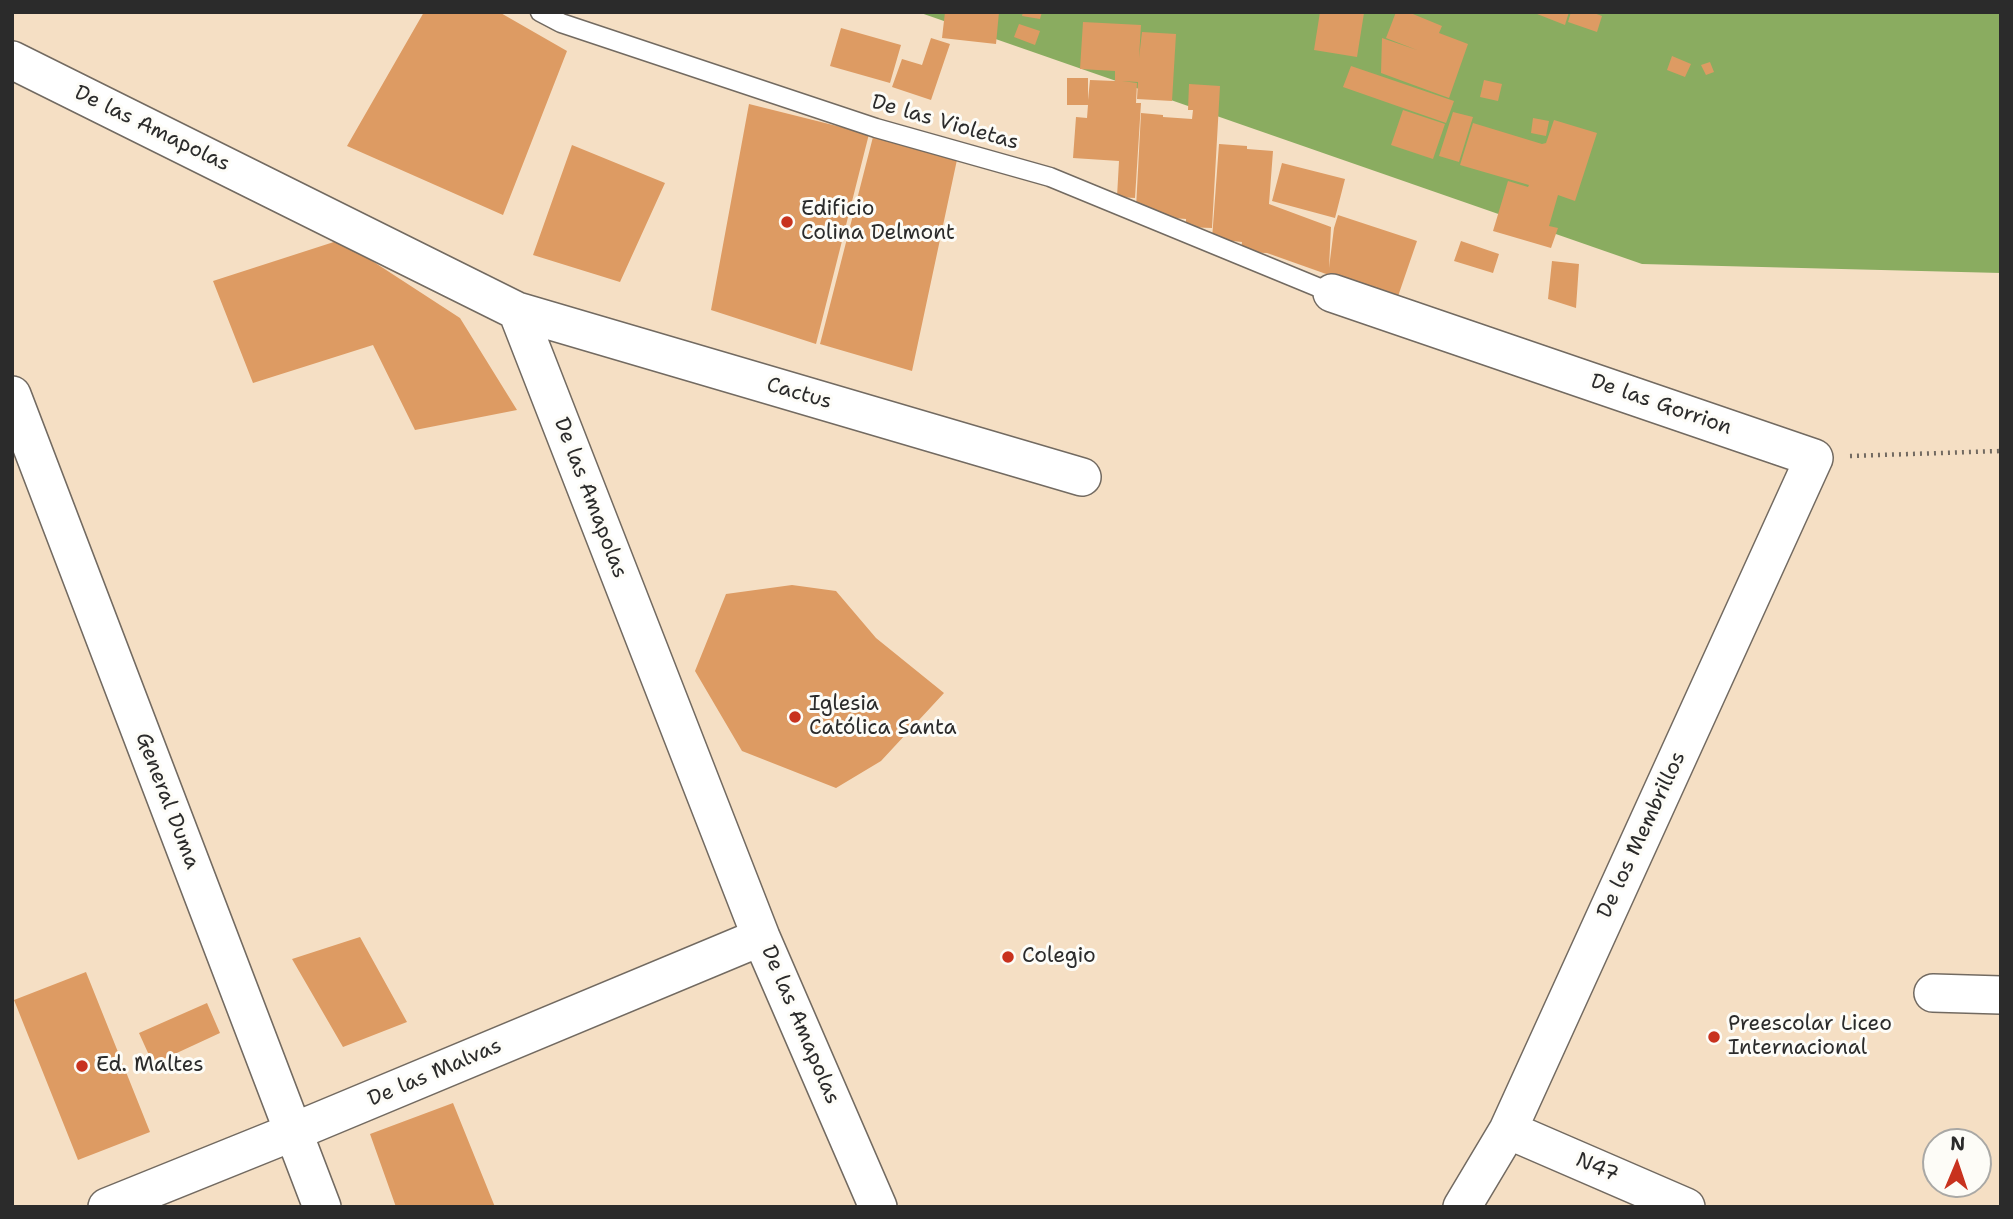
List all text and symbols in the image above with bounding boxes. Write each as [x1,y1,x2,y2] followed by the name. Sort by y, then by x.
[70,80,234,178] street label: De las Amapolas
[869,90,1021,156] street label: De las Violetas
[801,197,955,247] place label: Edificio Colina Delmont
[779,214,795,230] marker: Edificio Colina Delmont
[1587,369,1735,441] street label: De las Gorrion
[764,373,834,415] street label: Cactus
[548,414,632,582] street label: De las Amapolas
[809,692,957,742] place label: Iglesia Católica Santa
[787,709,803,725] marker: Iglesia Católica Santa
[129,729,205,873] street label: General Duma
[1592,748,1692,922] street label: De los Membrillos
[755,942,845,1108] street label: De las Amapolas
[1022,944,1096,970] place label: Colegio
[1000,949,1016,965] marker: Colegio
[1728,1012,1892,1062] place label: Preescolar Liceo Internacional
[1706,1029,1722,1045] marker: Preescolar Liceo Internacional
[364,1034,506,1112] street label: De las Malvas
[96,1053,204,1079] place label: Ed. Maltes
[74,1058,90,1074] marker: Ed. Maltes
[1922,1128,1992,1198] north arrow
[1950,1131,1966,1156] text: N
[1572,1148,1622,1188] street label: N47

